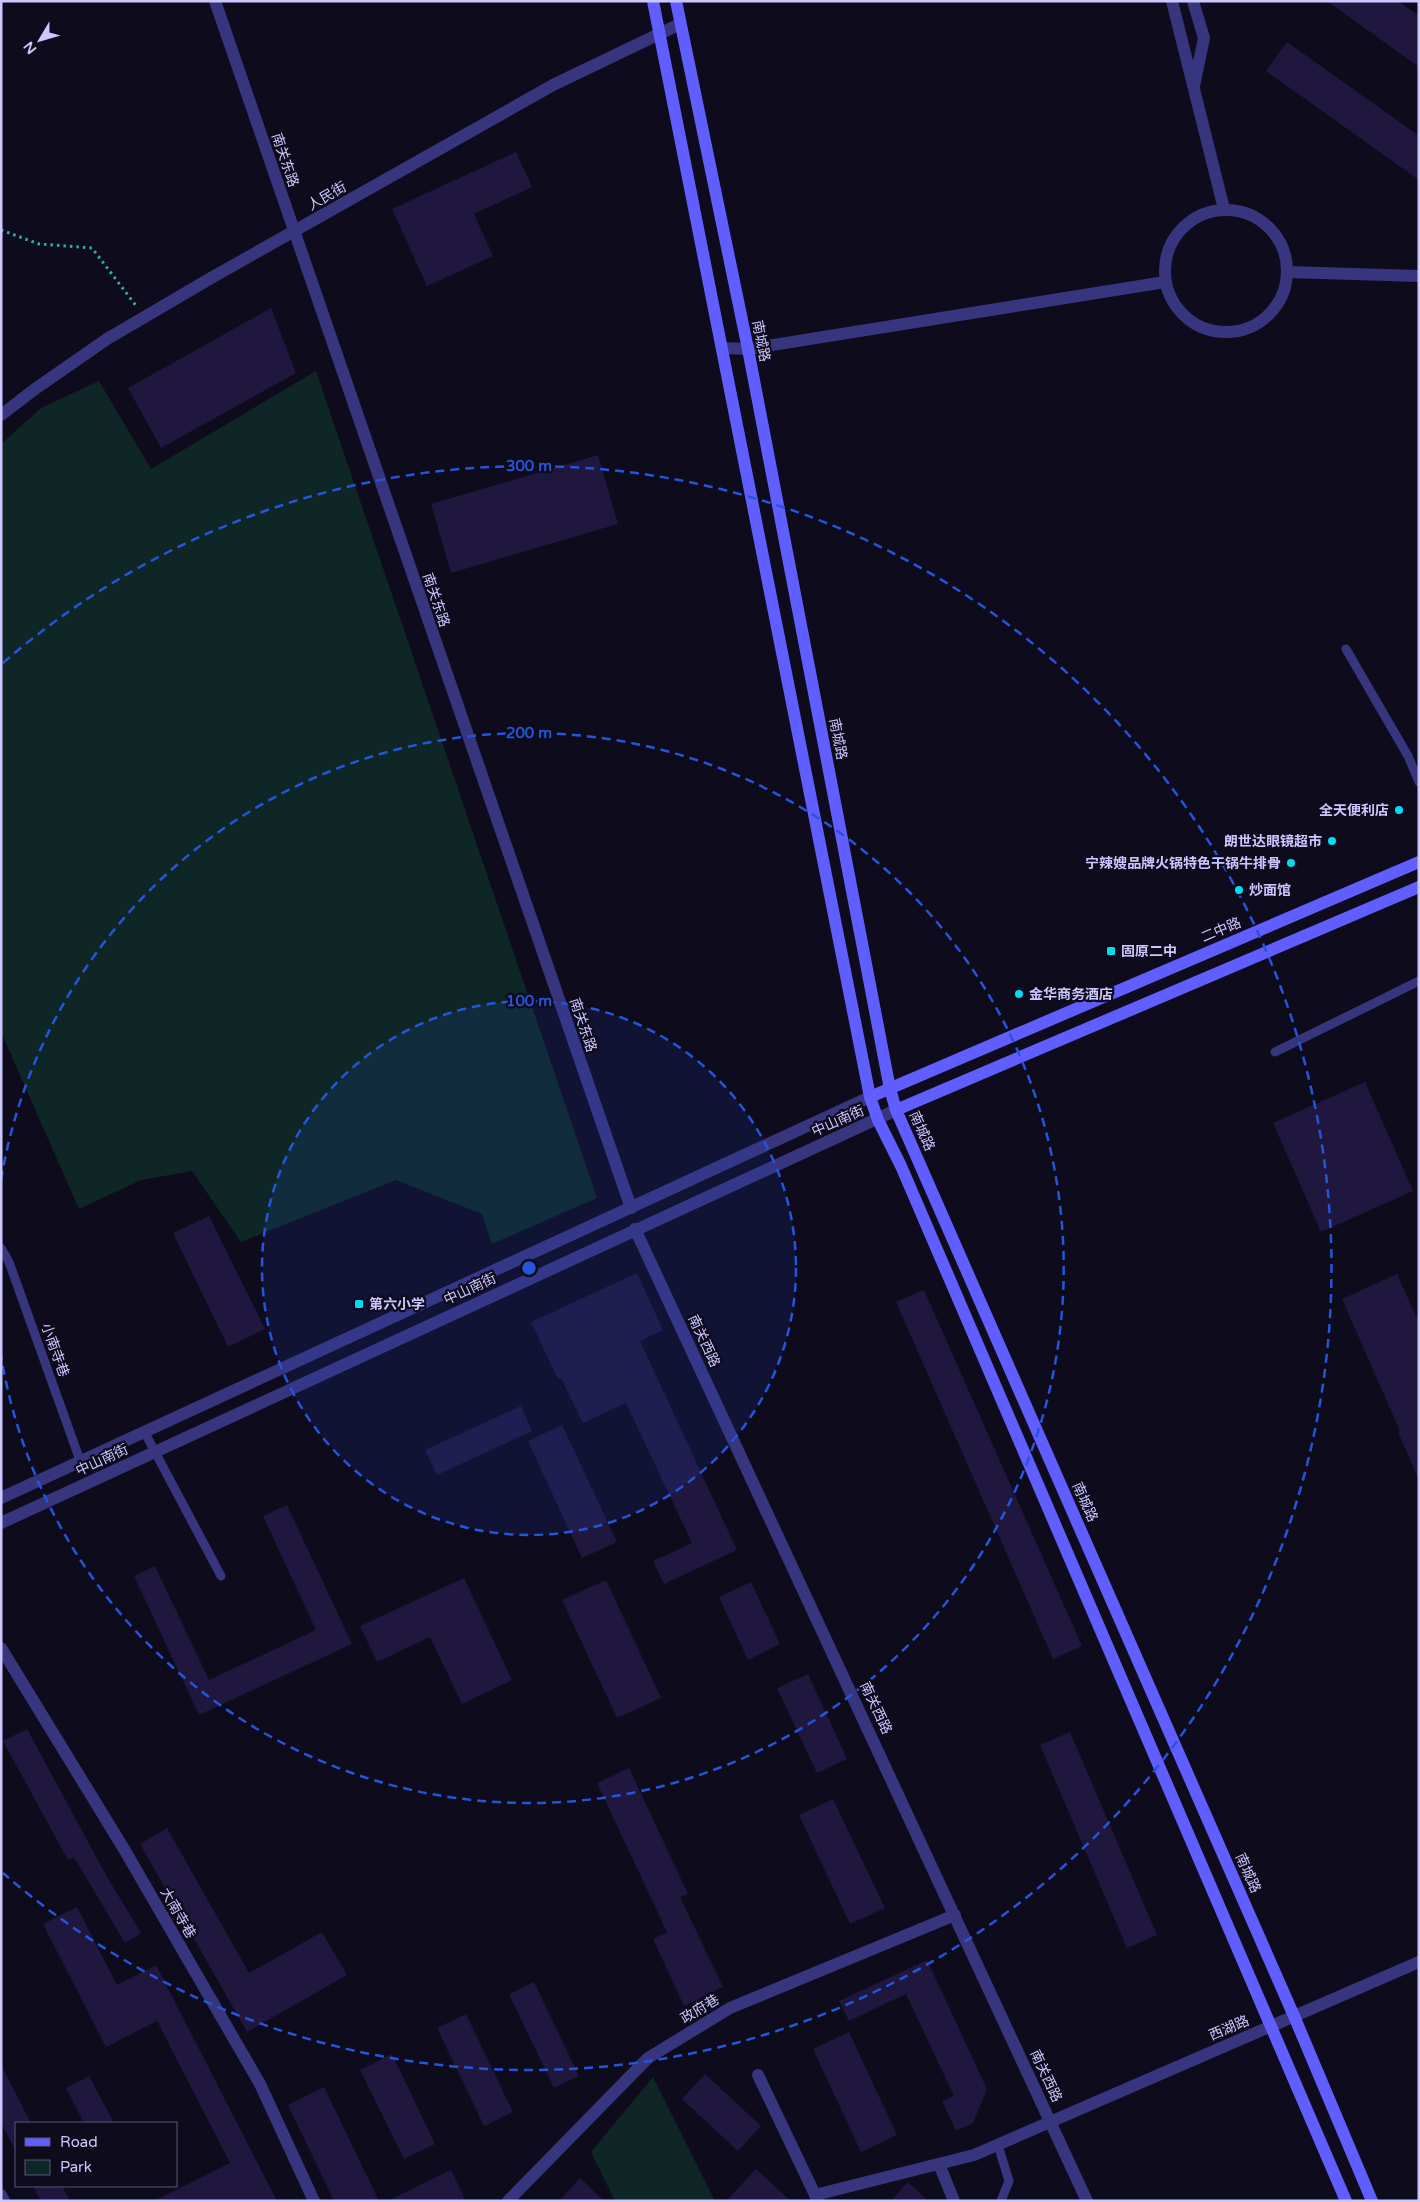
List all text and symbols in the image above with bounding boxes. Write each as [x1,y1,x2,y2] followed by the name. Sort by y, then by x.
[15,15,65,65] north arrow
[20,38,40,57] text: N
[268,131,302,189] street label: 南关东路
[305,178,349,214] street label: 人民街
[749,319,773,363] street label: 南城路
[506,457,552,475] text: 300 m
[419,571,453,629] street label: 南关东路
[826,717,850,761] street label: 南城路
[506,724,552,742] text: 200 m
[1319,802,1389,819] place label: 全天便利店
[1393,804,1405,816] marker: 全天便利店
[1224,833,1322,850] place label: 朗世达眼镜超市
[1326,835,1338,847] marker: 朗世达眼镜超市
[1085,855,1281,872] place label: 宁辣嫂品牌火锅特色干锅牛排骨
[1285,857,1297,869] marker: 宁辣嫂品牌火锅特色干锅牛排骨
[1249,882,1291,899] place label: 炒面馆
[1233,884,1245,896] marker: 炒面馆
[1198,914,1244,946] street label: 二中路
[1121,943,1177,960] place label: 固原二中
[1105,945,1117,957] marker: 固原二中
[1029,986,1113,1003] place label: 金华商务酒店
[1013,988,1025,1000] marker: 金华商务酒店
[506,992,552,1010] text: 100 m
[566,996,600,1054] street label: 南关东路
[809,1102,867,1140] street label: 中山南街
[906,1108,938,1154] street label: 南城路
[520,1259,538,1277] centre of rings
[441,1269,499,1309] street label: 中山南街
[369,1296,425,1313] place label: 第六小学
[353,1298,365,1310] marker: 第六小学
[684,1312,724,1370] street label: 南关西路
[37,1321,73,1379] street label: 小南寺巷
[73,1440,131,1480] street label: 中山南街
[1069,1479,1101,1525] street label: 南城路
[856,1679,896,1737] street label: 南关西路
[1232,1850,1264,1896] street label: 南城路
[157,1885,199,1941] street label: 大南寺巷
[678,1991,722,2027] street label: 政府巷
[1206,2012,1252,2044] street label: 西湖路
[1026,2047,1066,2105] street label: 南关西路
[15,2122,178,2187] legend
[60,2133,98,2151] text: Road
[60,2158,92,2176] text: Park

